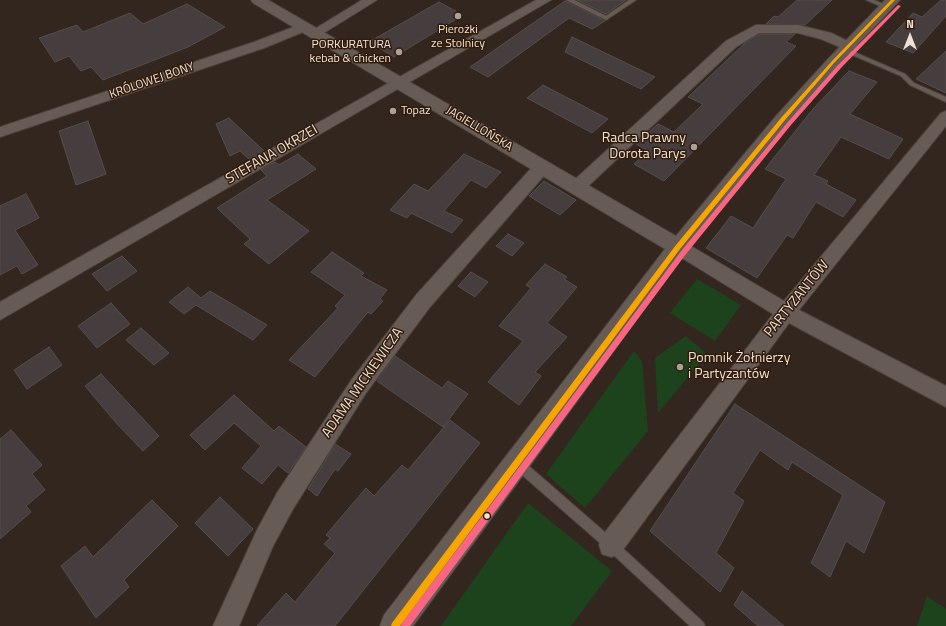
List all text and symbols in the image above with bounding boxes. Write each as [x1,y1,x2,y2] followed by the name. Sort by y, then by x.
[453,11,463,21] marker: Pierożki ze Stolnicy
[890,16,930,56] north arrow
[906,16,914,32] text: N
[431,23,485,51] place label: Pierożki ze Stolnicy
[310,38,391,66] place label: PORKURATURA kebab & chicken
[394,47,404,57] marker: PORKURATURA kebab & chicken
[108,60,196,102] street label: KRÓLOWEJ BONY
[443,103,515,155] street label: JAGIELLOŃSKA
[401,104,430,118] place label: Topaz
[388,106,398,116] marker: Topaz
[223,122,321,188] street label: STEFANA OKRZEI
[602,131,686,164] place label: Radca Prawny Dorota Parys
[689,142,699,152] marker: Radca Prawny Dorota Parys
[761,257,833,341] street label: PARTYZANTÓW
[319,325,407,441] street label: ADAMA MICKIEWICZA
[688,351,790,384] place label: Pomnik Żołnierzy i Partyzantów
[675,362,685,372] marker: Pomnik Żołnierzy i Partyzantów
[482,511,492,521] unlabelled marker

